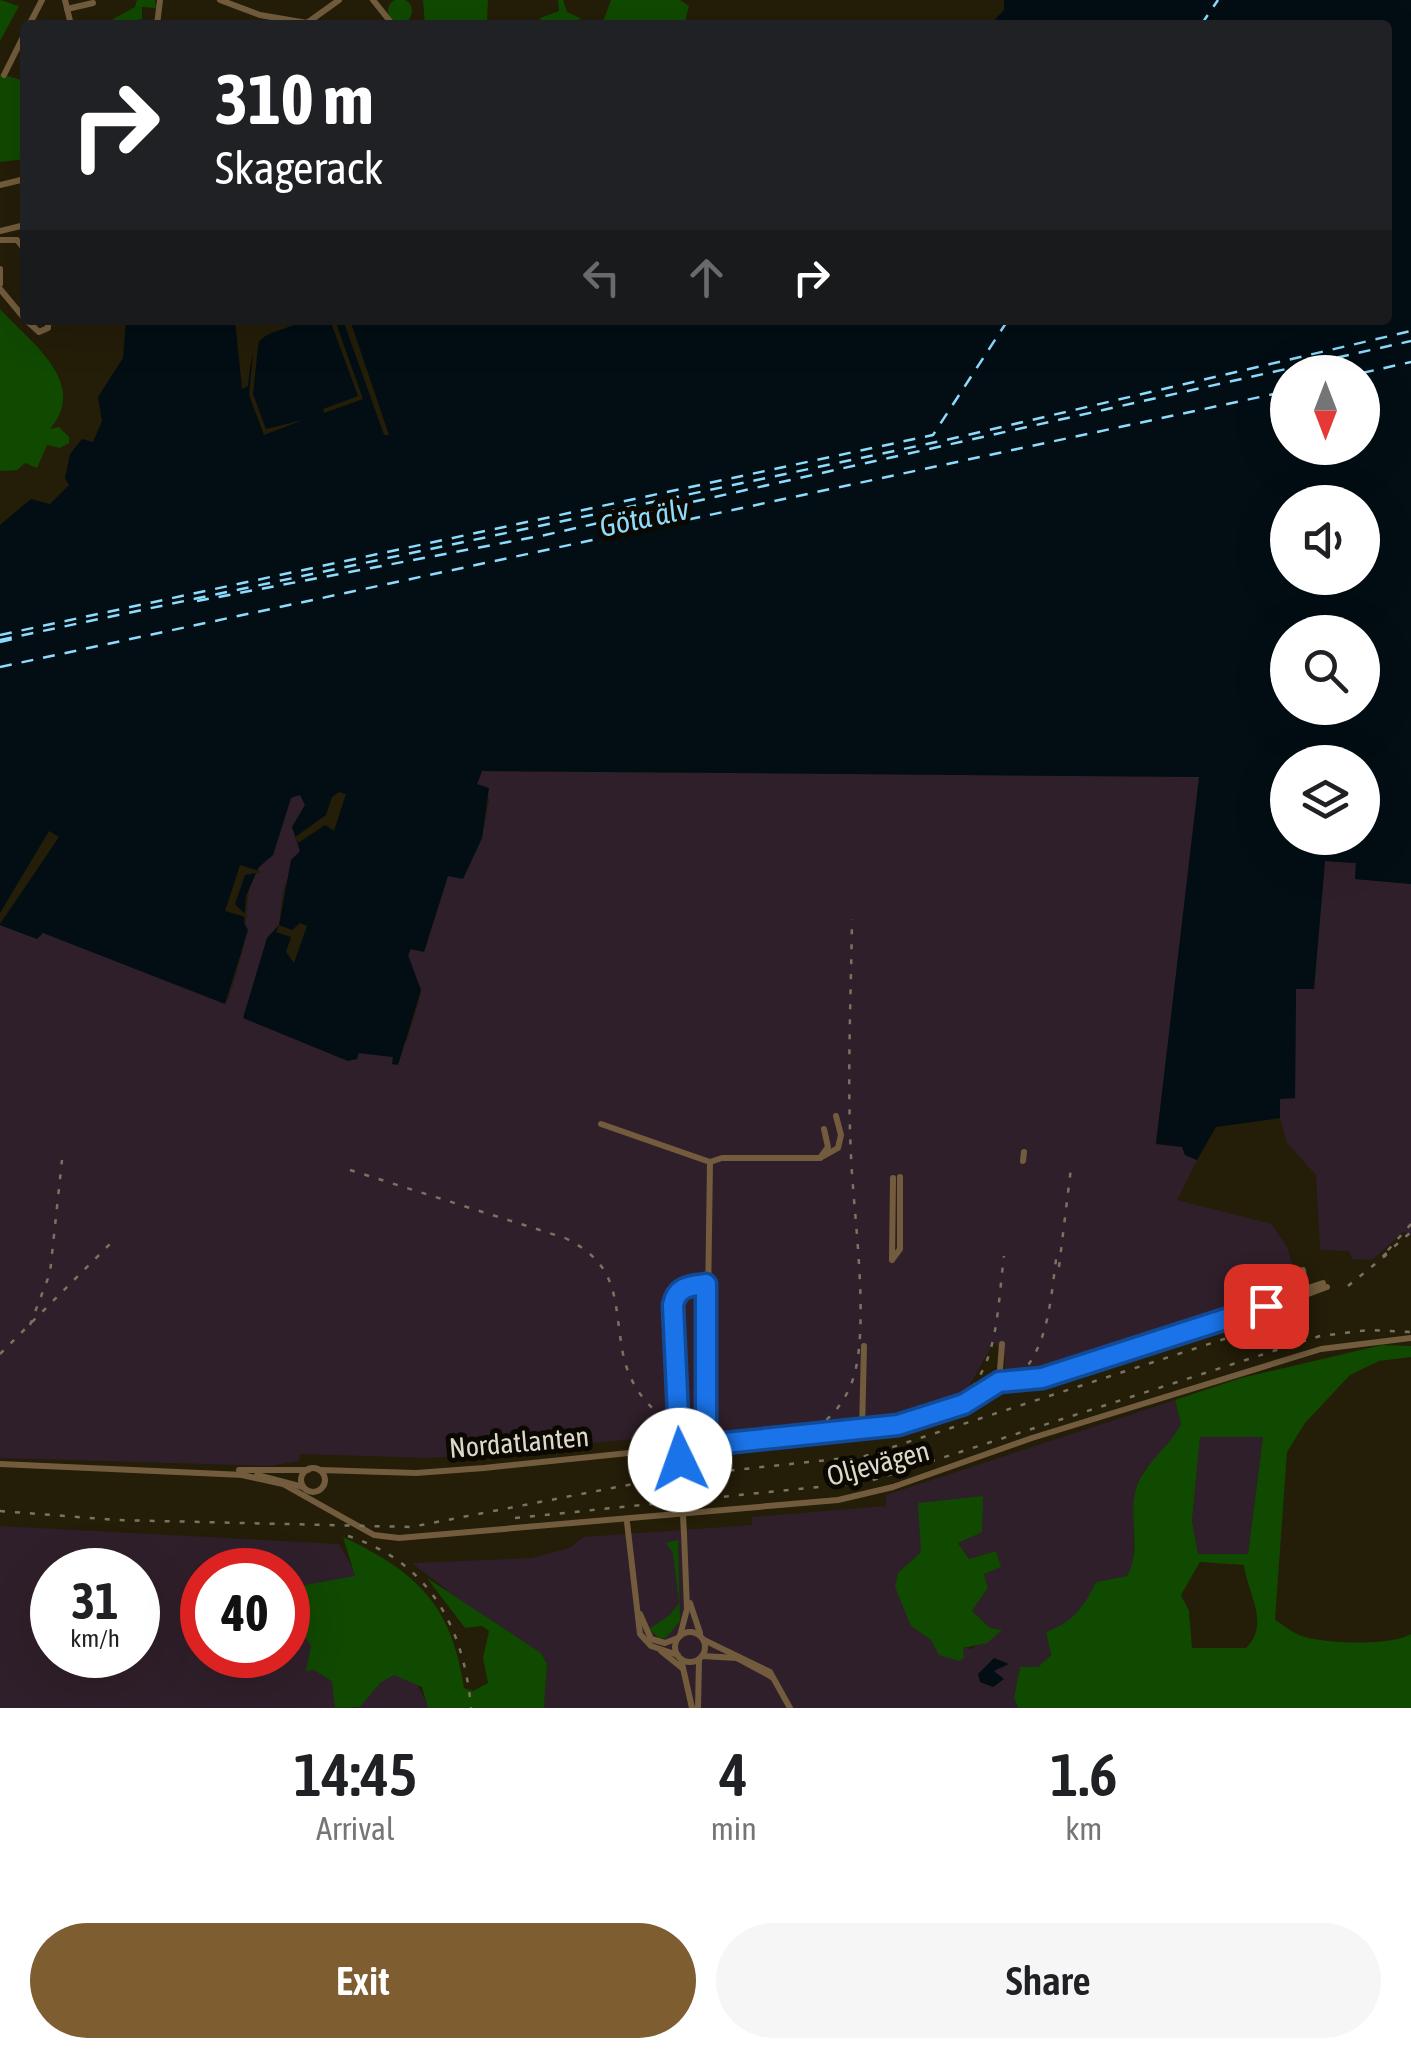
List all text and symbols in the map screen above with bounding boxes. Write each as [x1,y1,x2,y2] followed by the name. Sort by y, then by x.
[215,59,374,139] text: 310 m
[50,60,180,190] icon: right
[215,142,383,194] text: Skagerack
[574,250,629,305] icon: left
[679,250,734,305] icon: ahead
[784,250,839,305] icon: right
[1270,355,1380,465] north arrow
[1270,355,1380,855] map controls
[1270,485,1380,595] button: sound
[596,491,692,543] water label: Göta älv
[1270,615,1380,725] button: search
[1270,745,1380,855] button: layers
[1224,1264,1309,1349] pin
[1239,1279,1294,1334] icon: arrive
[628,1408,732,1512] position arrow
[448,1420,590,1464] street label: Nordatlanten
[823,1434,933,1492] street label: Oljevägen
[180,1548,310,1678] speed limit sign: 40
[71,1572,118,1630] text: 31
[70,1624,120,1652] text: km/h
[294,1740,417,1809] text: 14:45
[720,1740,748,1809] text: 4
[1050,1740,1117,1809] text: 1.6
[316,1810,394,1847] text: Arrival
[711,1810,757,1847] text: min
[1065,1810,1102,1847] text: km
[30,1923,696,2038] button: Exit
[716,1923,1381,2038] button: Share

